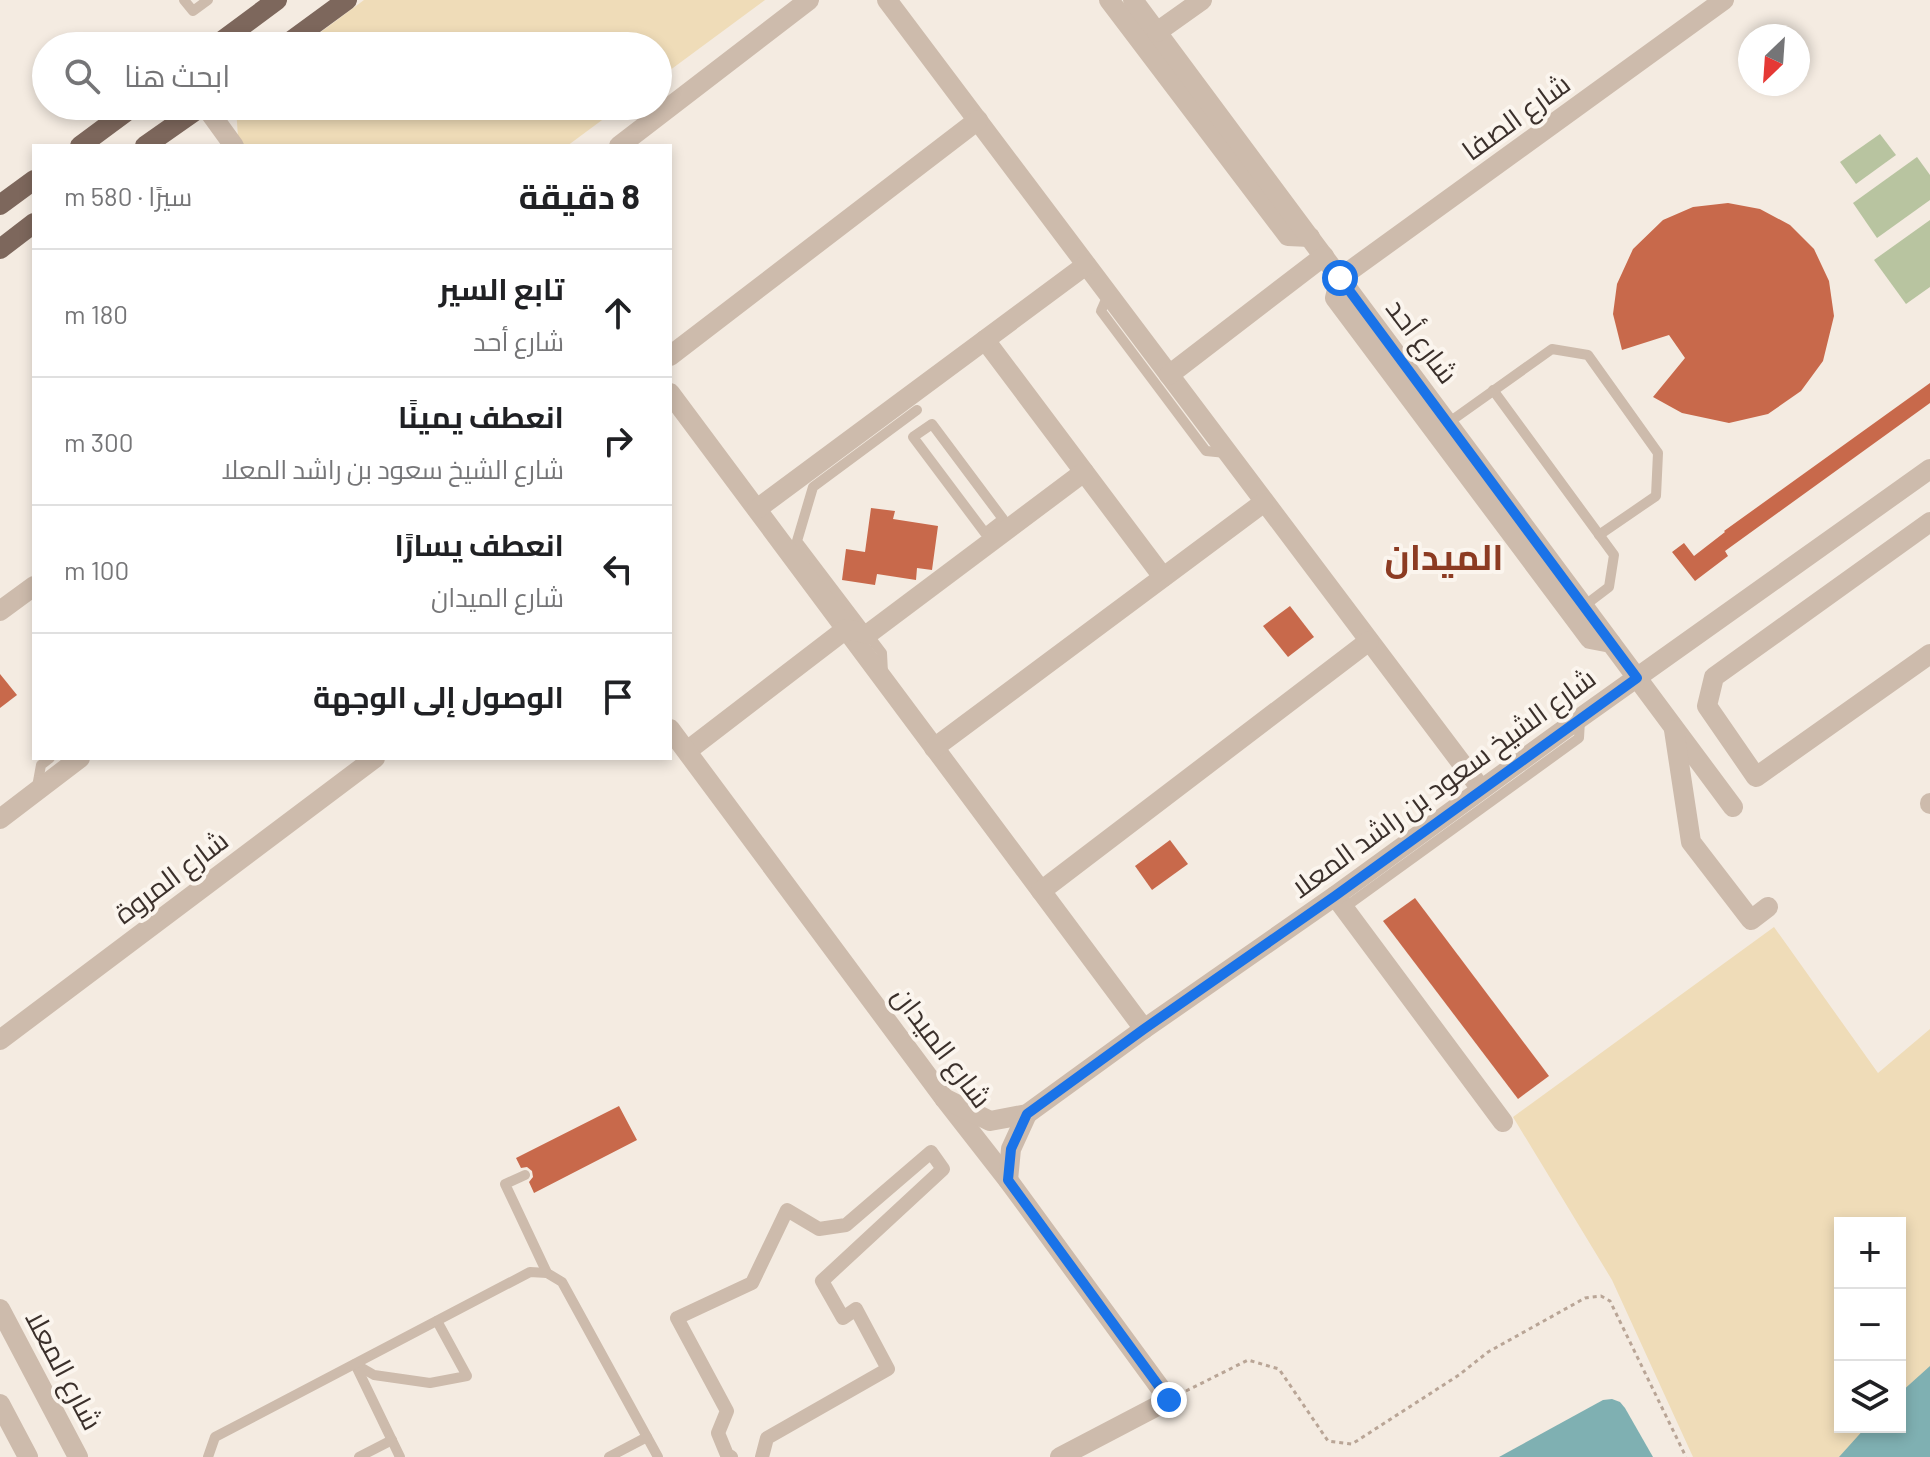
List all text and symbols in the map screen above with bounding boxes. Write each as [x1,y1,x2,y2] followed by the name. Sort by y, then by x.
[1738,24,1810,96] north arrow
[32,32,672,120] search box
[60,54,104,98] icon: search
[124,57,230,93] text: ابحث هنا
[1455,66,1578,169] street label: شارع الصفا
[519,175,640,216] text: 8 دقيقة
[64,180,192,211] text: سيرًا · 580 m
[1322,260,1358,296] route start
[439,270,564,306] text: تابع السير
[596,291,640,335] icon: ahead
[1377,291,1466,392] street label: شارع أحد
[64,298,128,329] text: 180 m
[473,325,564,356] text: شارع أحد
[398,398,564,434] text: انعطف يمينًا
[596,419,640,463] icon: right
[64,426,134,457] text: 300 m
[222,453,564,484] text: شارع الشيخ سعود بن راشد المعلا
[394,526,564,562] text: انعطف يسارًا
[1384,534,1504,579] district label: الميدان
[596,547,640,591] icon: left
[64,554,129,585] text: 100 m
[431,581,564,612] text: شارع الميدان
[1283,660,1603,907] street label: شارع الشيخ سعود بن راشد المعلا
[596,675,640,719] icon: arrive
[313,678,564,714] text: الوصول إلى الوجهة
[107,822,236,932] street label: شارع المروة
[884,979,1000,1116] street label: شارع الميدان
[1834,1217,1906,1433] map controls
[1834,1217,1906,1289] button: +
[1834,1289,1906,1361] button: −
[17,1304,111,1437] street label: شارع المعلا
[1834,1361,1906,1433] button: layers
[1151,1382,1187,1418] route end

